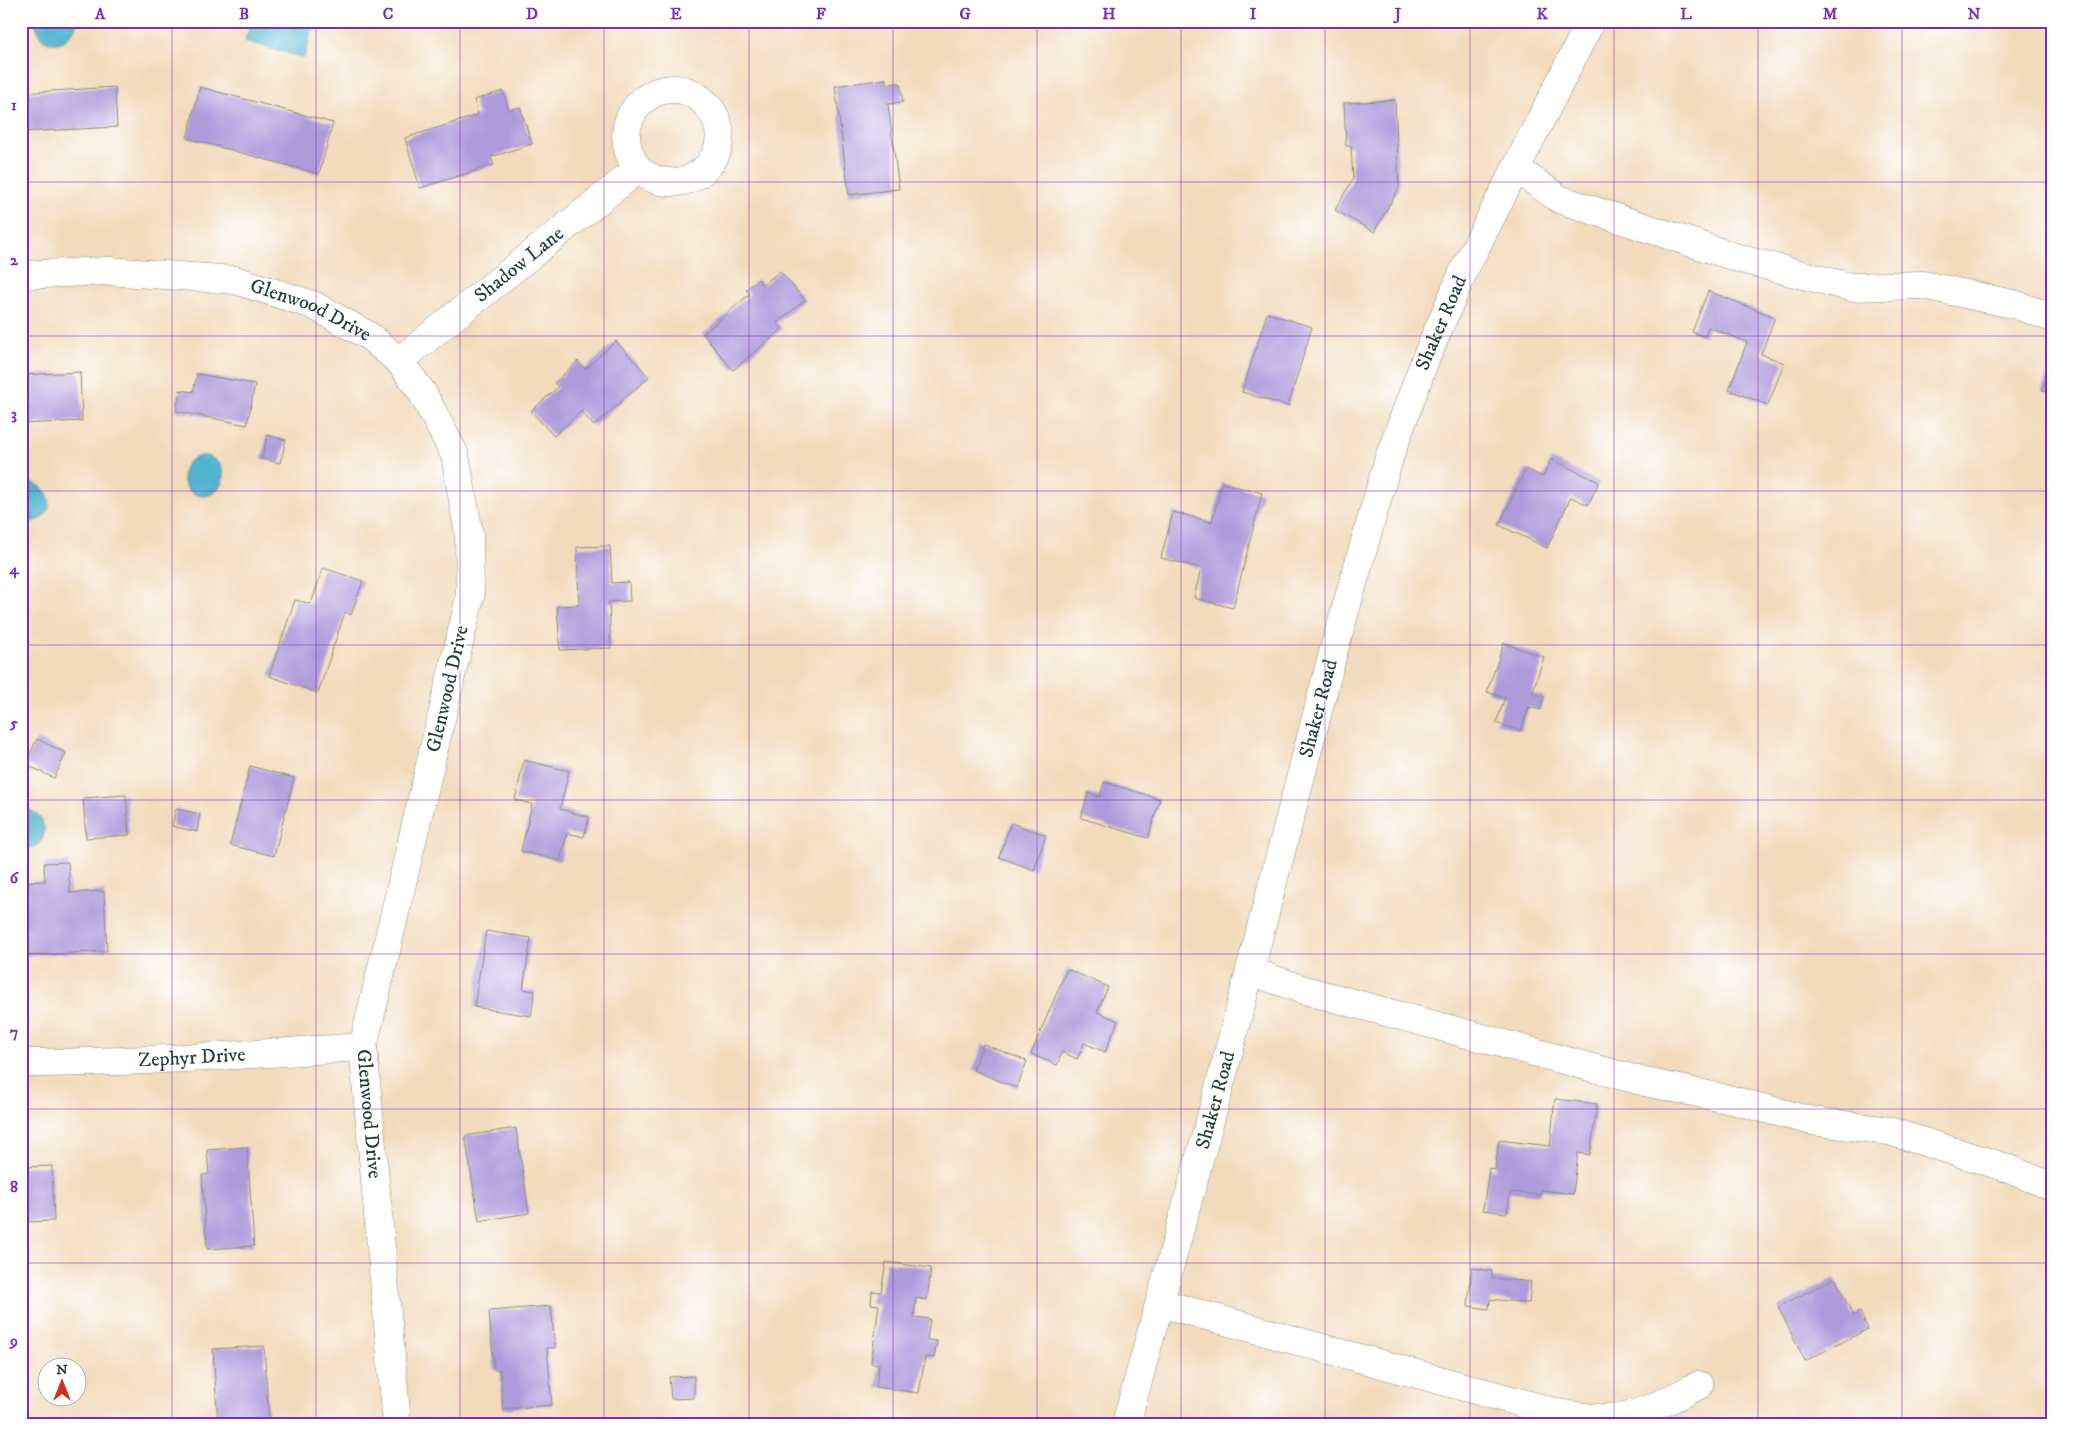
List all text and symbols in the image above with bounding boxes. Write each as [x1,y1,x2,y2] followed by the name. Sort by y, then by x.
[94,4,106,24] text: A
[239,4,249,24] text: B
[383,4,393,24] text: C
[526,4,538,24] text: D
[670,4,682,24] text: E
[816,4,826,24] text: F
[959,4,971,24] text: G
[1102,4,1116,24] text: H
[1250,4,1257,24] text: I
[1393,4,1402,24] text: J
[1536,4,1548,24] text: K
[1680,4,1692,24] text: L
[1823,4,1838,24] text: M
[1967,4,1981,24] text: N
[11,95,17,115] text: 1
[469,221,569,308] street label: Shadow Lane
[10,250,19,270] text: 2
[1410,272,1473,374] street label: Shaker Road
[247,273,375,347] street label: Glenwood Drive
[11,404,17,424] text: 3
[8,559,19,579] text: 4
[421,623,475,755] street label: Glenwood Drive
[1294,657,1343,760] street label: Shaker Road
[9,713,18,733] text: 5
[10,868,20,888] text: 6
[10,1022,18,1042] text: 7
[138,1042,246,1073] street label: Zephyr Drive
[351,1048,387,1180] street label: Glenwood Drive
[1190,1048,1241,1152] street label: Shaker Road
[10,1177,18,1197] text: 8
[9,1331,18,1351] text: 9
[38,1358,88,1408] north arrow
[56,1361,68,1379] text: N

